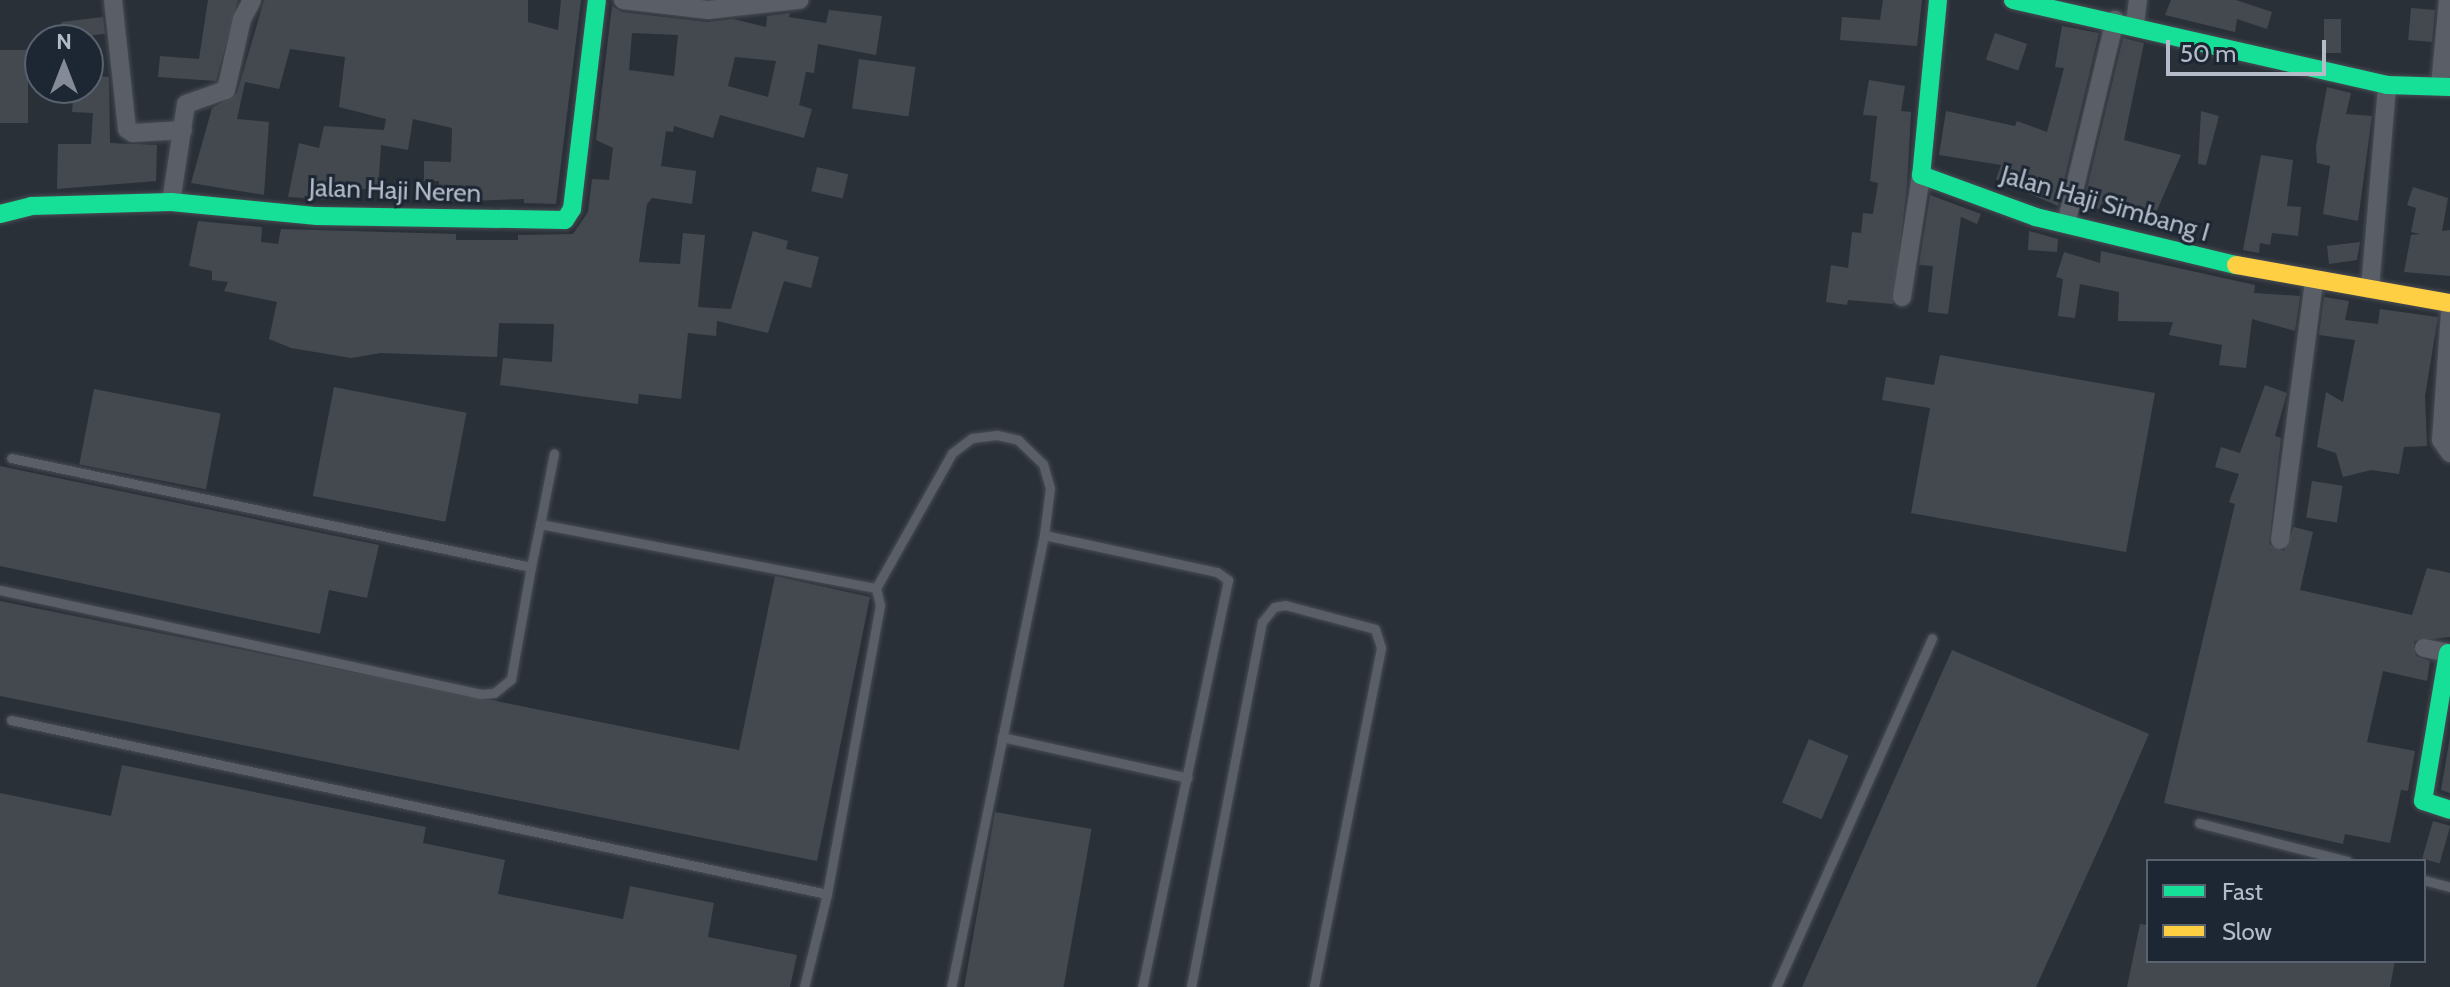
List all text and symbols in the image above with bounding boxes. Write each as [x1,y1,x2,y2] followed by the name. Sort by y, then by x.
[24,24,104,104] north arrow
[2170,24,2330,74] scale bar
[56,28,72,55] text: N
[2180,39,2236,68] text: 50 m
[1997,159,2213,249] street label: Jalan Haji Simbang I
[308,172,482,210] street label: Jalan Haji Neren
[2146,859,2426,963] legend
[2222,877,2263,906] text: Fast
[2222,917,2272,946] text: Slow

